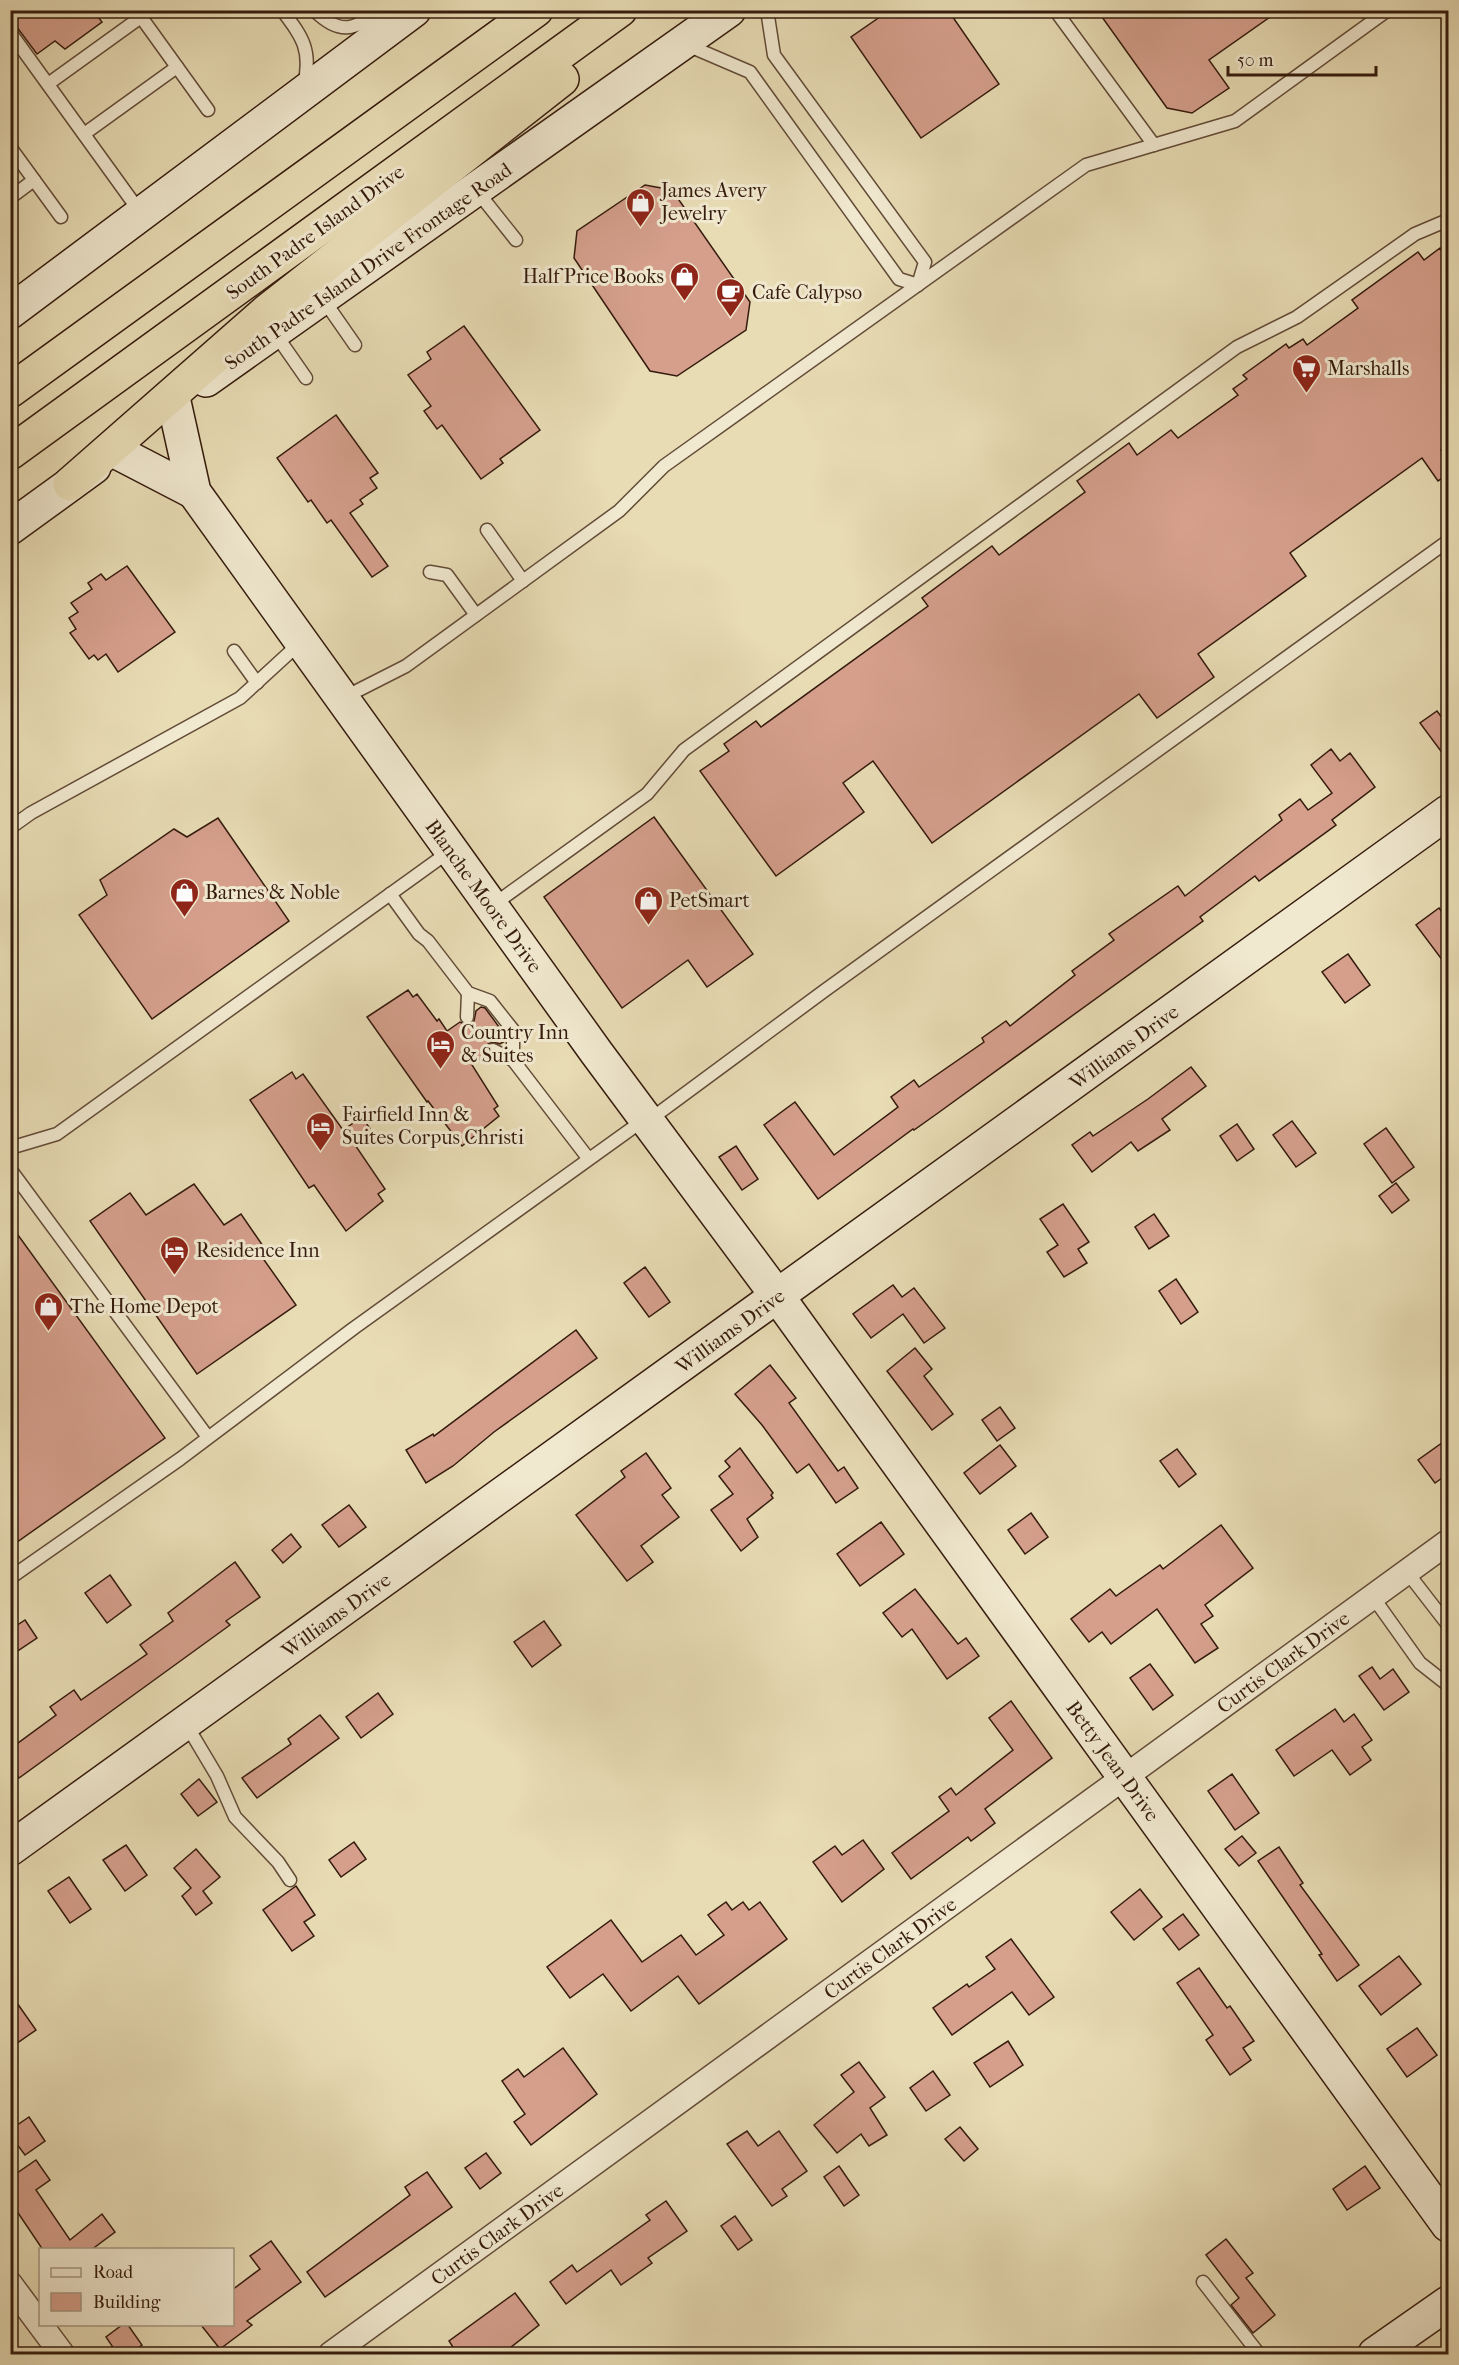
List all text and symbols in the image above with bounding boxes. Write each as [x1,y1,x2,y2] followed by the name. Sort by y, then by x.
[1228,39,1376,77] scale bar
[1237,50,1274,71] text: 50 m
[220,157,517,375] street label: South Padre Island Drive Frontage Road
[222,160,409,305] street label: South Padre Island Drive
[659,179,768,225] place label: James Avery Jewelry
[624,186,656,228] shop icon: James Avery Jewelry
[669,260,701,302] shop icon: Half Price Books
[522,265,664,288] place label: Half Price Books
[715,276,747,318] cafe icon: Cafe Calypso
[752,281,862,304] place label: Cafe Calypso
[1290,352,1322,394] supermarket icon: Marshalls
[1327,357,1409,380] place label: Marshalls
[421,816,547,977] street label: Blanche Moore Drive
[168,876,200,918] shop icon: Barnes & Noble
[205,881,340,904] place label: Barnes & Noble
[632,884,664,926] shop icon: PetSmart
[669,889,750,912] place label: PetSmart
[1065,1000,1183,1095] street label: Williams Drive
[461,1021,569,1067] place label: Country Inn & Suites
[424,1028,456,1070] hotel icon: Country Inn & Suites
[342,1103,524,1149] place label: Fairfield Inn & Suites Corpus Christi
[305,1110,337,1152] hotel icon: Fairfield Inn & Suites Corpus Christi
[159,1234,191,1276] hotel icon: Residence Inn
[196,1239,320,1262] place label: Residence Inn
[671,1284,789,1379] street label: Williams Drive
[33,1290,65,1332] shop icon: The Home Depot
[70,1295,219,1318] place label: The Home Depot
[277,1568,395,1663] street label: Williams Drive
[1213,1607,1354,1718] street label: Curtis Clark Drive
[1061,1697,1164,1826] street label: Betty Jean Drive
[820,1893,961,2004] street label: Curtis Clark Drive
[427,2179,568,2290] street label: Curtis Clark Drive
[39,2248,234,2326] legend
[93,2262,133,2283] text: Road
[93,2292,161,2313] text: Building

